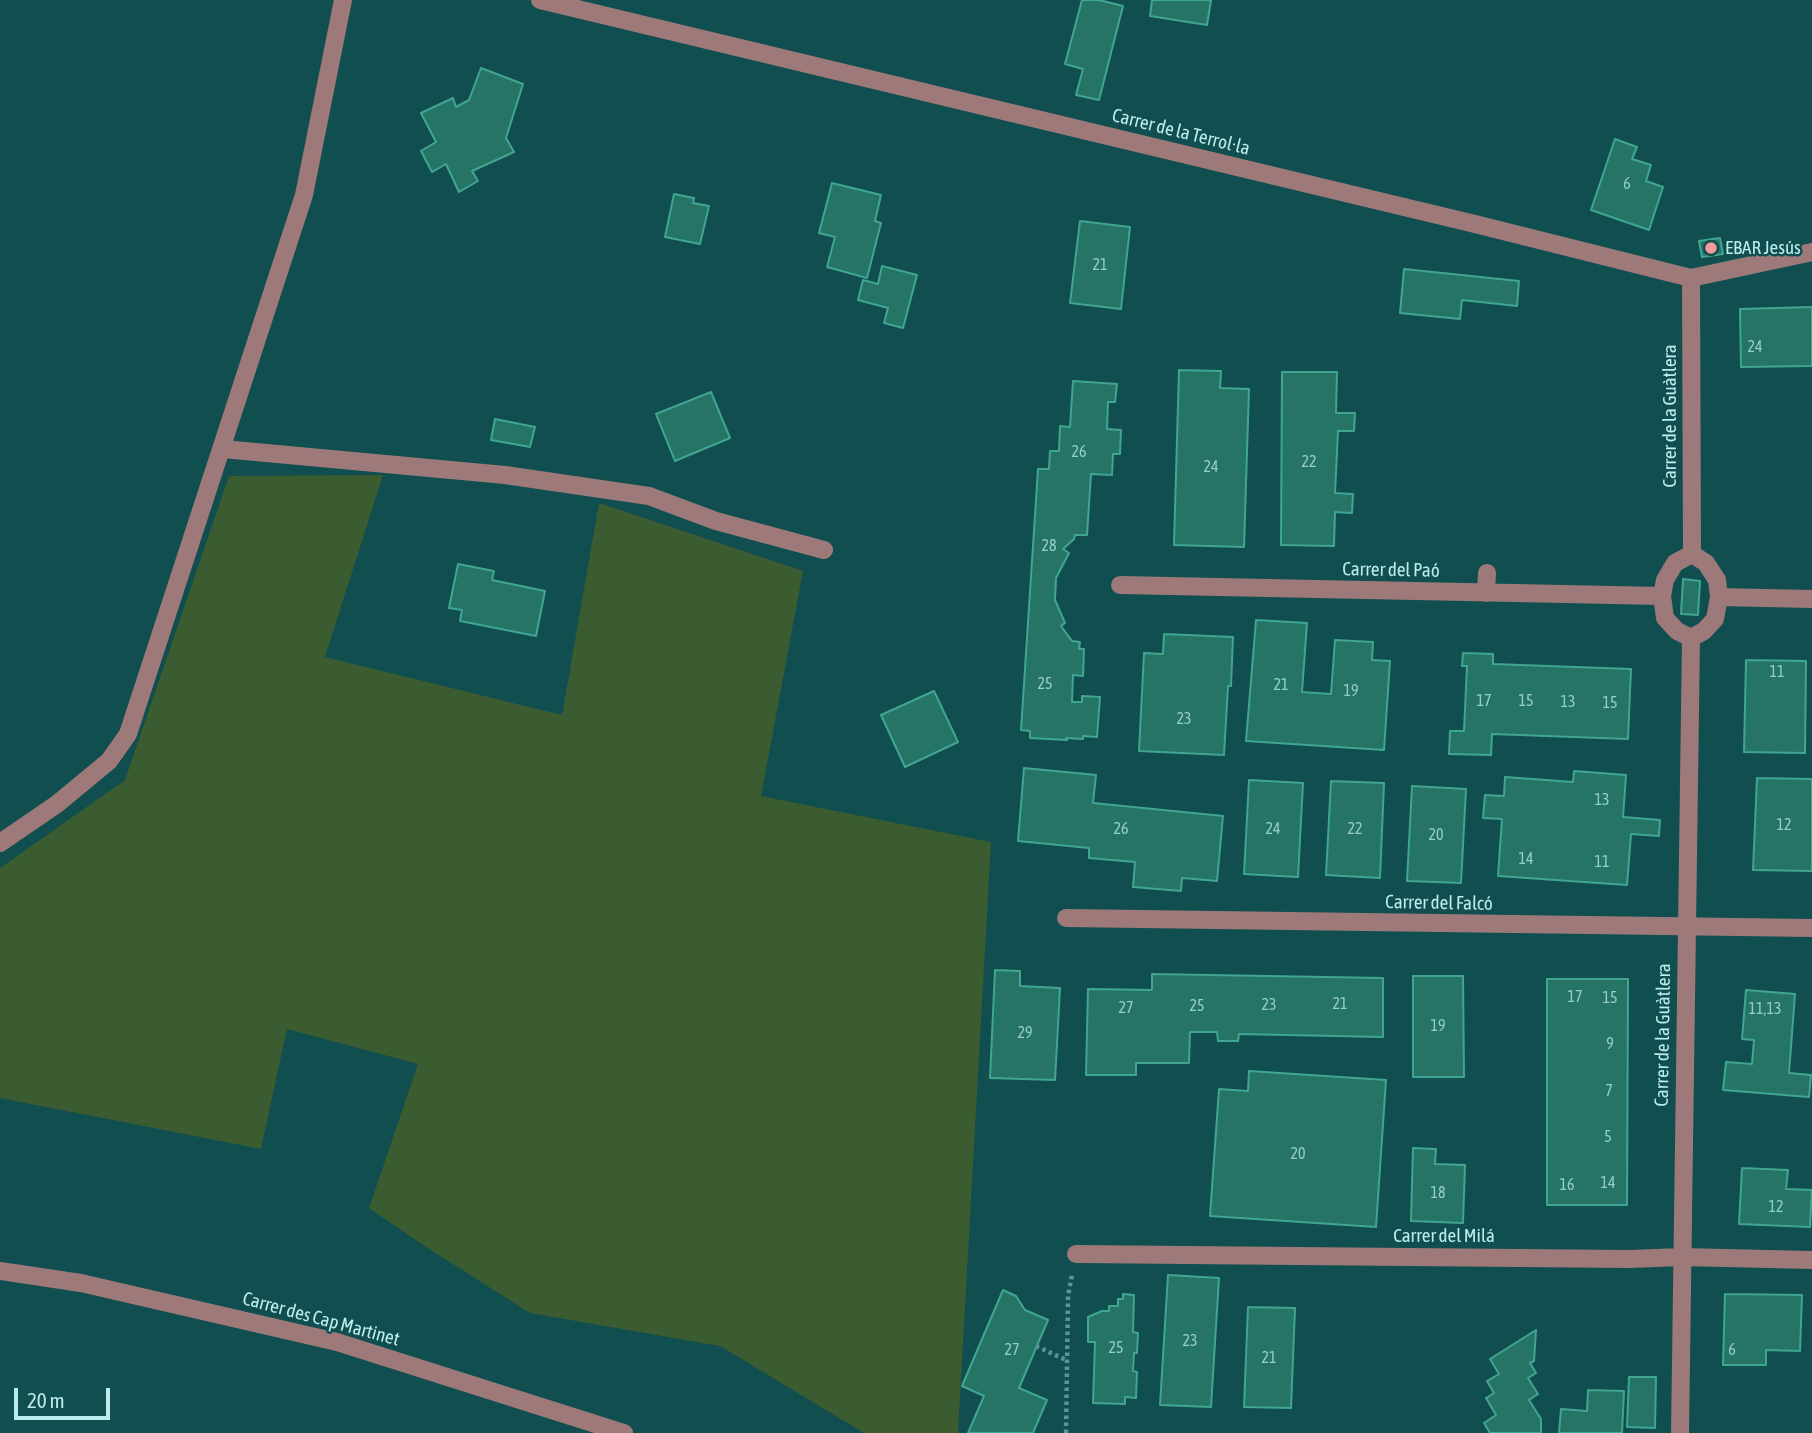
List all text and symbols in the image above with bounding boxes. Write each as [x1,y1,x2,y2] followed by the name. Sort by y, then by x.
[1110,104,1252,160] street label: Carrer de la Terrol·la
[1623,174,1631,194] house number: 6
[1725,237,1801,259] place label: EBAR Jesús
[1703,240,1719,256] marker: EBAR Jesús
[1092,255,1108,275] house number: 21
[1747,337,1763,357] house number: 24
[1659,344,1681,488] street label: Carrer de la Guàtlera
[1071,442,1087,462] house number: 26
[1301,452,1317,472] house number: 22
[1203,457,1219,477] house number: 24
[1041,536,1057,556] house number: 28
[1342,558,1440,582] street label: Carrer del Paó
[1769,662,1785,682] house number: 11
[1037,674,1053,694] house number: 25
[1273,675,1289,695] house number: 21
[1343,681,1359,701] house number: 19
[1476,691,1492,711] house number: 17
[1518,691,1534,711] house number: 15
[1560,692,1576,712] house number: 13
[1602,693,1618,713] house number: 15
[1176,709,1192,729] house number: 23
[1594,790,1610,810] house number: 13
[1776,815,1792,835] house number: 12
[1113,819,1129,839] house number: 26
[1265,819,1281,839] house number: 24
[1347,819,1363,839] house number: 22
[1428,825,1444,845] house number: 20
[1518,849,1534,869] house number: 14
[1594,852,1610,872] house number: 11
[1385,891,1493,915] street label: Carrer del Falcó
[1650,963,1676,1107] street label: Carrer de la Guàtlera
[1567,987,1583,1007] house number: 17
[1602,988,1618,1008] house number: 15
[1332,994,1348,1014] house number: 21
[1261,995,1277,1015] house number: 23
[1189,996,1205,1016] house number: 25
[1118,998,1134,1018] house number: 27
[1749,999,1781,1019] house number: 11,13
[1430,1016,1446,1036] house number: 19
[1017,1023,1033,1043] house number: 29
[1606,1034,1614,1054] house number: 9
[1605,1081,1613,1101] house number: 7
[1604,1127,1612,1147] house number: 5
[1290,1144,1306,1164] house number: 20
[1600,1173,1616,1193] house number: 14
[1559,1175,1575,1195] house number: 16
[1430,1183,1446,1203] house number: 18
[1768,1197,1784,1217] house number: 12
[1393,1225,1495,1247] street label: Carrer del Milá
[240,1287,402,1351] street label: Carrer des Cap Martinet
[1182,1331,1198,1351] house number: 23
[1108,1338,1124,1358] house number: 25
[1004,1340,1020,1360] house number: 27
[1728,1340,1736,1360] house number: 6
[1261,1348,1277,1368] house number: 21
[18,1374,114,1418] scale bar
[27,1388,65,1412] text: 20 m

